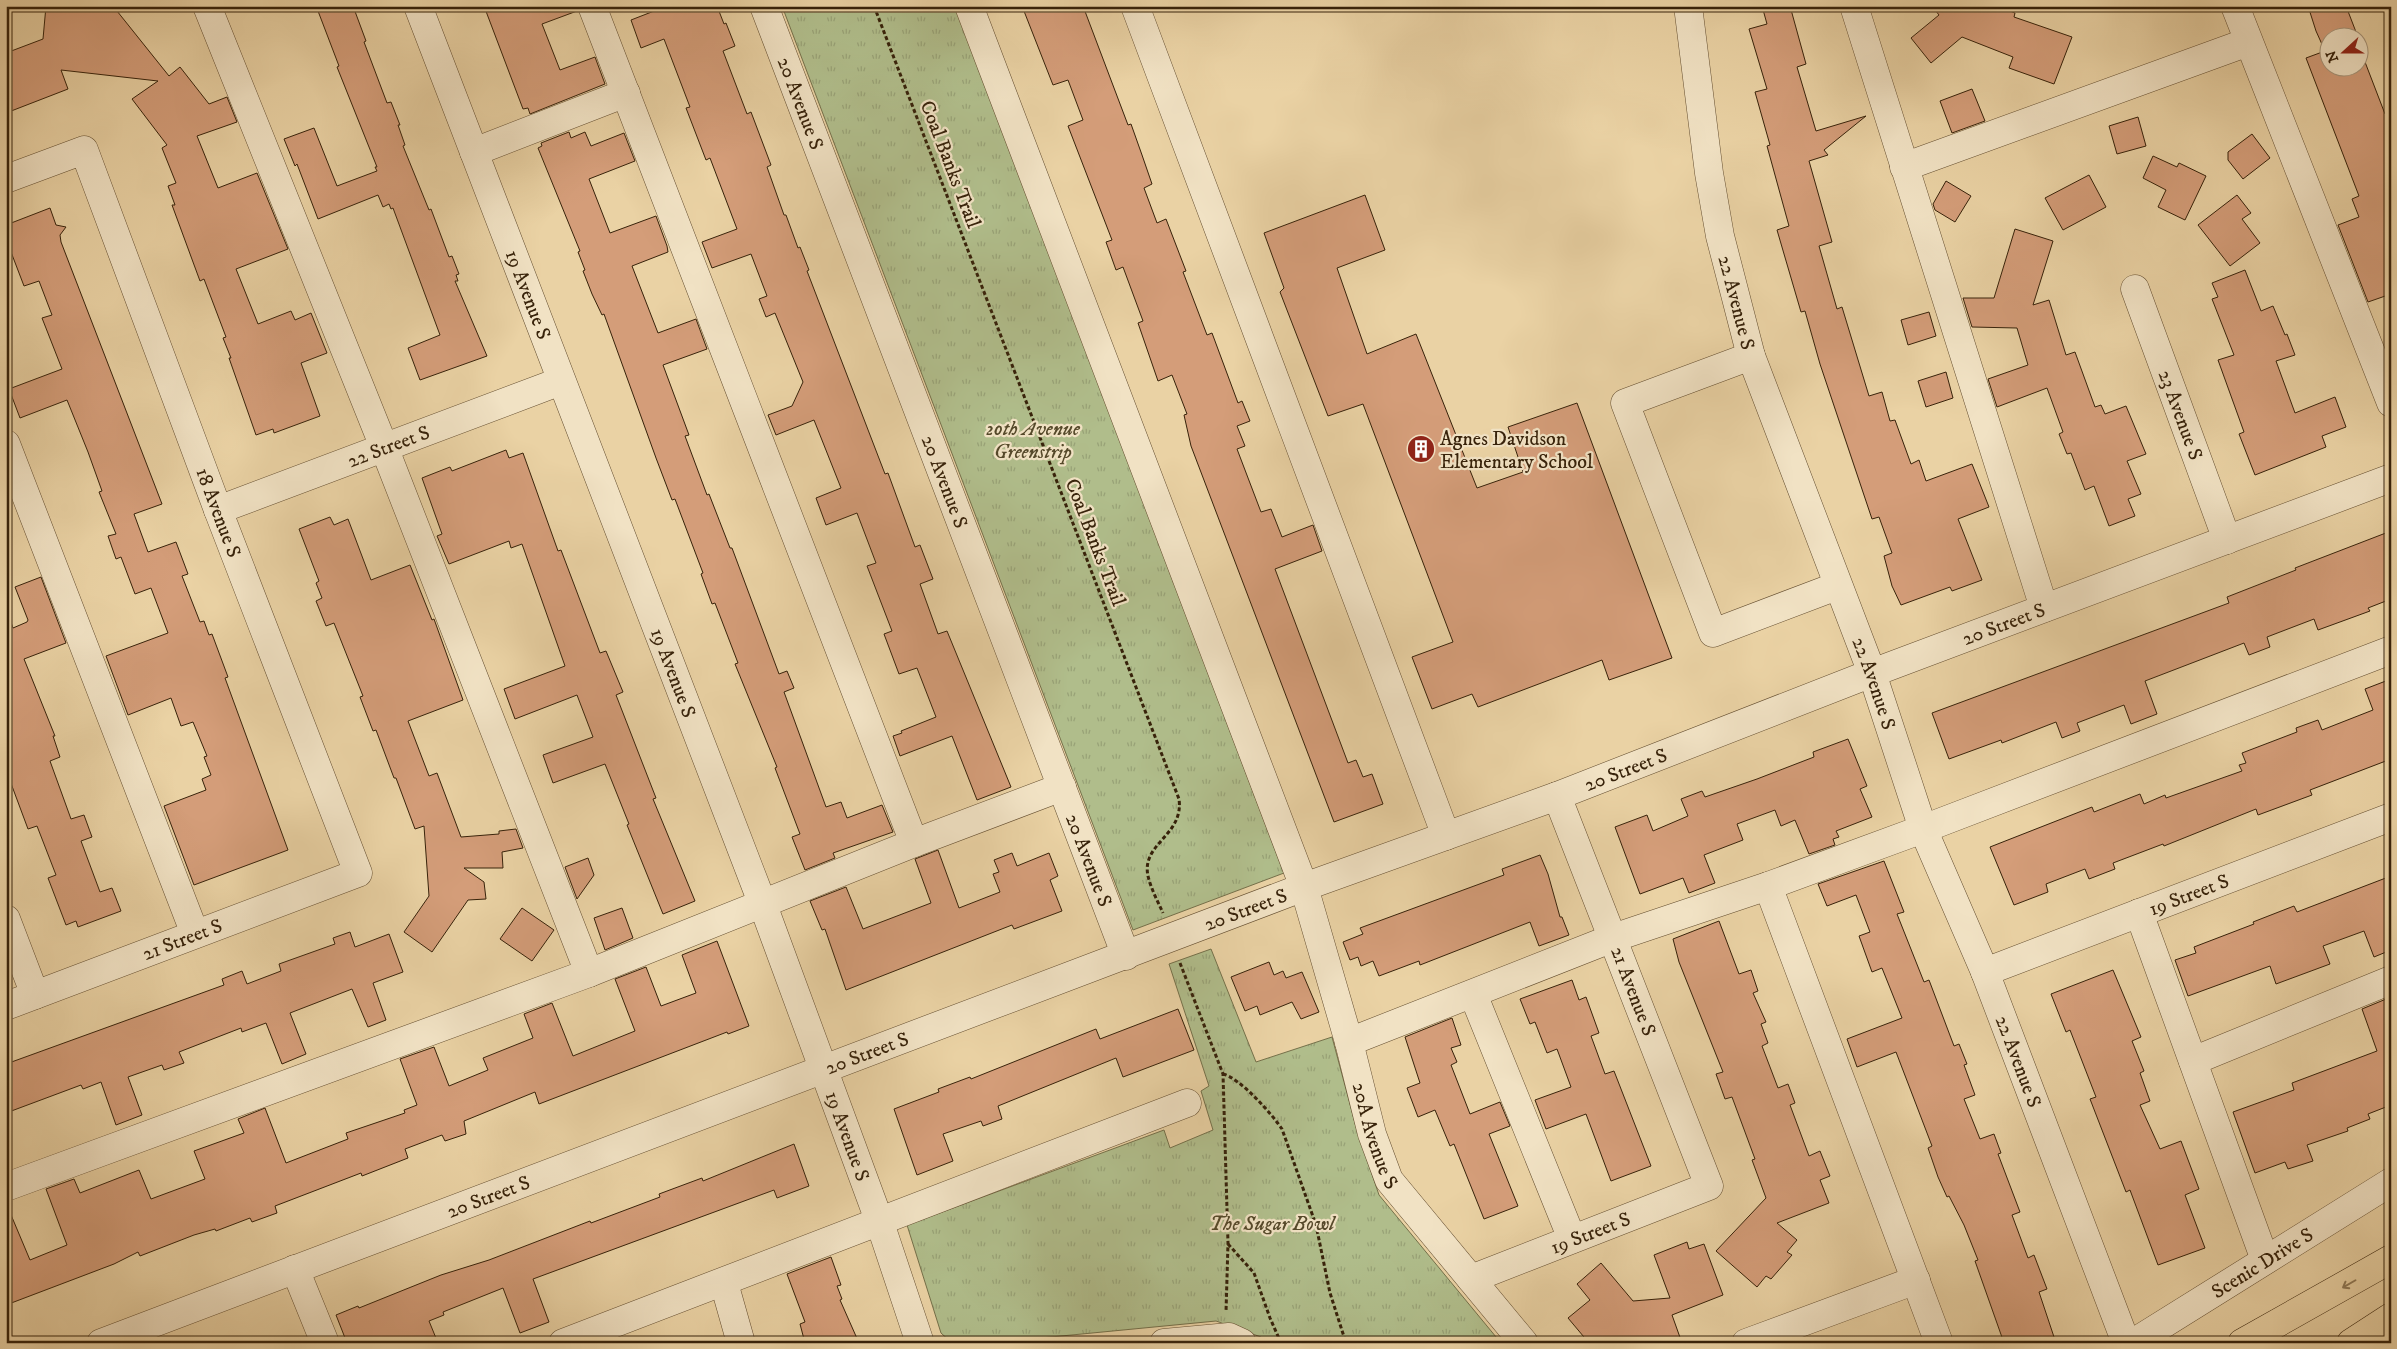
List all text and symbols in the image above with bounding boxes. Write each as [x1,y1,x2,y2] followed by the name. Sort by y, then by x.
[2320,28,2370,78] north arrow
[2322,47,2343,65] text: N
[771,54,829,154] street label: 20 Avenue S
[914,97,985,232] street label: Coal Banks Trail
[499,247,556,343] street label: 19 Avenue S
[1712,253,1760,353] street label: 22 Avenue S
[2152,367,2208,464] street label: 23 Avenue S
[986,417,1081,465] park label: 20th Avenue Greenstrip
[344,420,434,474] street label: 22 Street S
[1440,427,1593,475] place label: Agnes Davidson Elementary School
[915,432,973,532] street label: 20 Avenue S
[1406,434,1436,464] building icon: Agnes Davidson Elementary School
[189,465,246,561] street label: 18 Avenue S
[1059,475,1130,610] street label: Coal Banks Trail
[1959,598,2049,652] street label: 20 Street S
[644,625,701,722] street label: 19 Avenue S
[1845,634,1901,733] street label: 22 Avenue S
[1581,743,1671,798] street label: 20 Street S
[1059,811,1117,911] street label: 20 Avenue S
[2146,869,2233,922] street label: 19 Street S
[1201,883,1291,938] street label: 20 Street S
[139,914,226,967] street label: 21 Street S
[1604,943,1661,1040] street label: 21 Avenue S
[1989,1012,2046,1111] street label: 22 Avenue S
[822,1027,912,1081] street label: 20 Street S
[1346,1080,1403,1195] street label: 20A Avenue S
[819,1088,875,1185] street label: 19 Avenue S
[444,1171,534,1225] street label: 20 Street S
[1547,1207,1634,1261] street label: 19 Street S
[1209,1212,1336,1237] park label: The Sugar Bowl
[2207,1223,2318,1305] street label: Scenic Drive S
[2342,1279,2356,1289] one-way arrow

